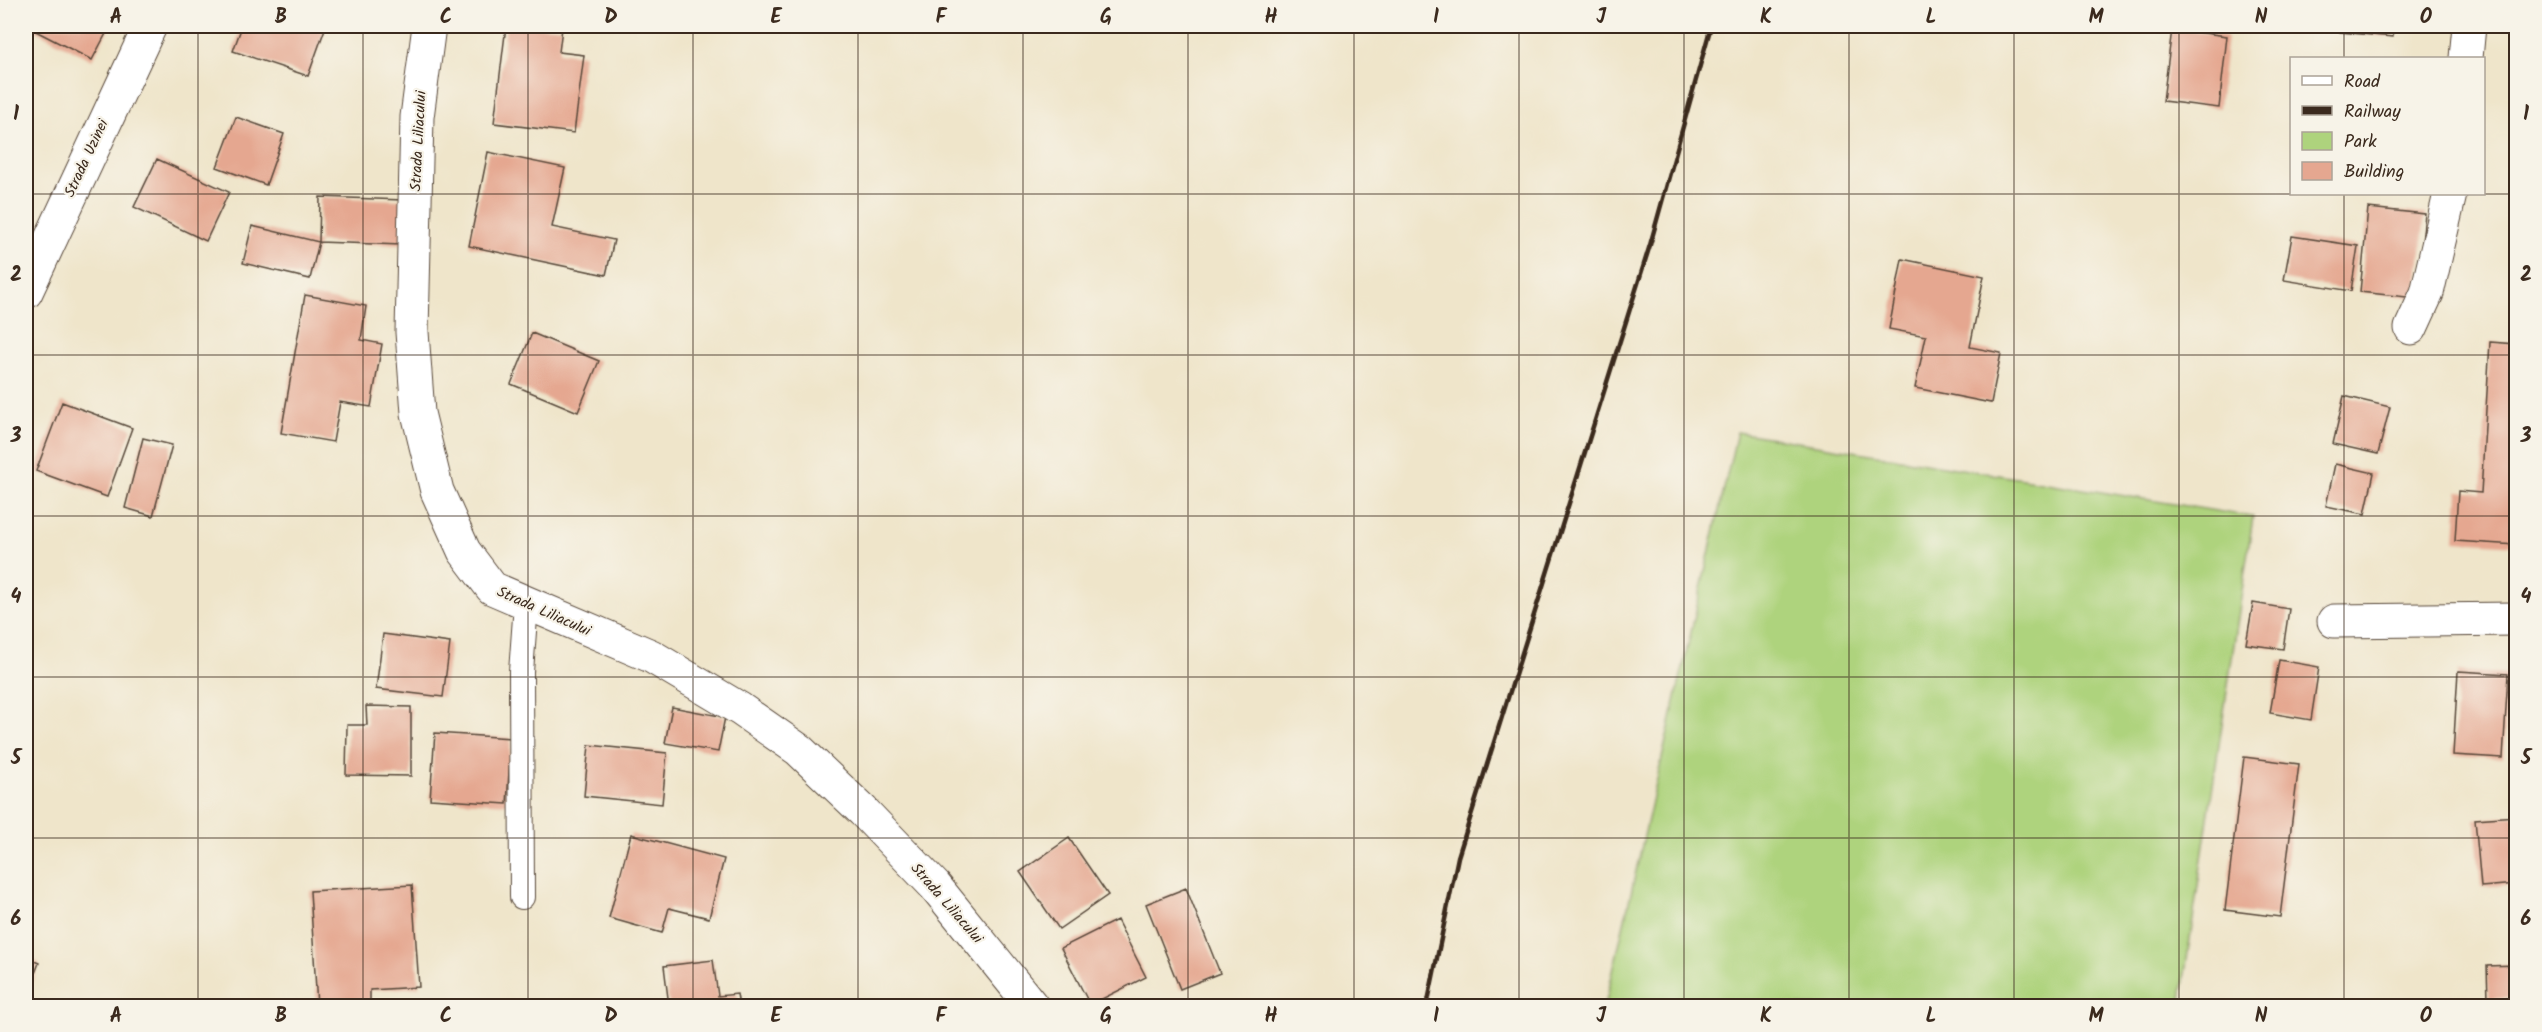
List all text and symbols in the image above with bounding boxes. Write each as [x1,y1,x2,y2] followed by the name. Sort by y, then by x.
[110,2,122,34] text: A
[275,2,287,34] text: B
[440,2,452,34] text: C
[604,2,618,34] text: D
[770,2,782,34] text: E
[936,2,948,34] text: F
[1100,2,1112,34] text: G
[1264,2,1278,34] text: H
[1433,2,1439,34] text: I
[1596,2,1607,34] text: J
[1760,2,1772,34] text: K
[1926,2,1936,34] text: L
[2088,2,2104,34] text: M
[2255,2,2268,34] text: N
[2420,2,2433,34] text: O
[2290,57,2485,195] legend
[2344,68,2381,97] text: Road
[404,89,434,192] street label: Strada Liliacului
[2344,98,2401,127] text: Railway
[13,99,19,131] text: 1
[2523,99,2529,131] text: 1
[58,114,116,201] street label: Strada Uzinei
[2344,128,2377,157] text: Park
[2344,158,2404,187] text: Building
[10,260,22,292] text: 2
[2520,260,2532,292] text: 2
[10,421,22,453] text: 3
[2520,421,2532,453] text: 3
[493,580,596,644] street label: Strada Liliacului
[11,582,22,614] text: 4
[2521,582,2532,614] text: 4
[10,743,23,775] text: 5
[2520,743,2533,775] text: 5
[904,858,989,951] street label: Strada Liliacului
[11,904,22,936] text: 6
[2521,904,2532,936] text: 6
[110,1001,122,1032] text: A
[275,1001,287,1032] text: B
[440,1001,452,1032] text: C
[604,1001,618,1032] text: D
[770,1001,782,1032] text: E
[936,1001,948,1032] text: F
[1100,1001,1112,1032] text: G
[1264,1001,1278,1032] text: H
[1433,1001,1439,1032] text: I
[1596,1001,1607,1032] text: J
[1760,1001,1772,1032] text: K
[1926,1001,1936,1032] text: L
[2088,1001,2104,1032] text: M
[2255,1001,2268,1032] text: N
[2420,1001,2433,1032] text: O

